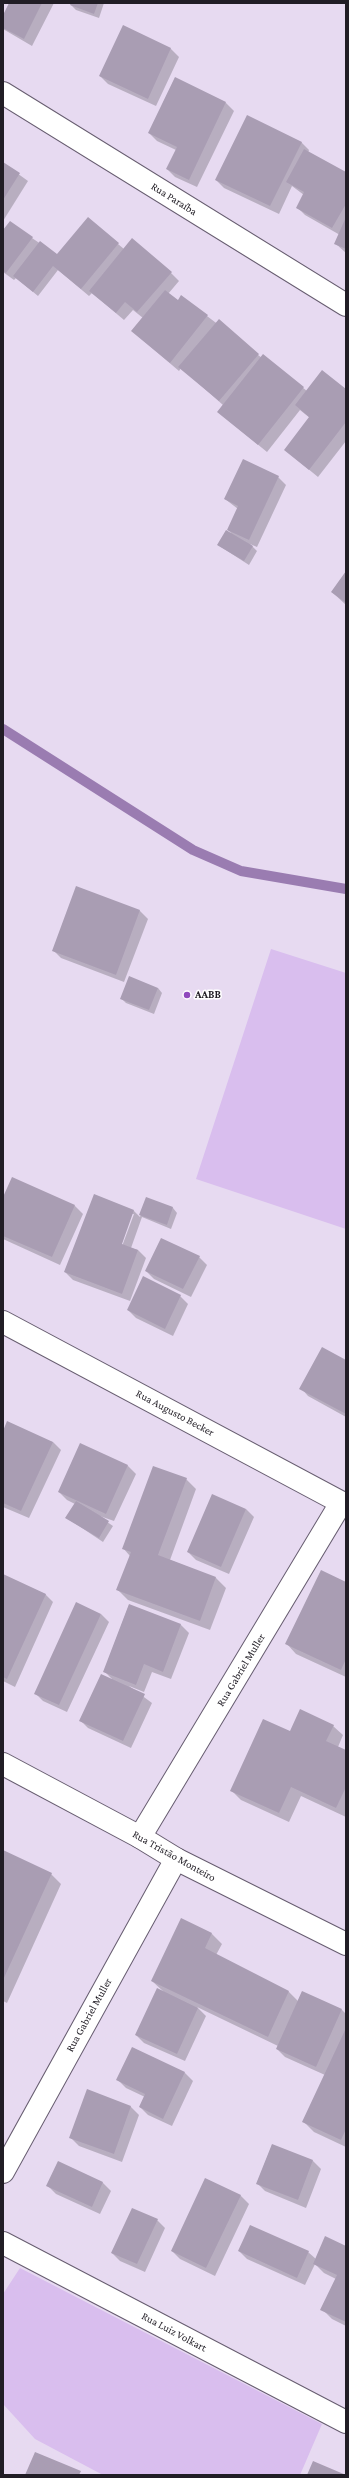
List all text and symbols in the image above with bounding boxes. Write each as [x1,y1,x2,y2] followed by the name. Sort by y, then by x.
[149,180,199,218] street label: Rua Paraíba
[195,988,221,1002] place label: AABB
[182,990,192,1000] marker: AABB
[134,1387,216,1439] street label: Rua Augusto Becker
[214,1631,268,1709] street label: Rua Gabriel Muller
[130,1828,218,1884] street label: Rua Tristão Monteiro
[63,1976,115,2054] street label: Rua Gabriel Muller
[139,2309,209,2355] street label: Rua Luiz Volkart

